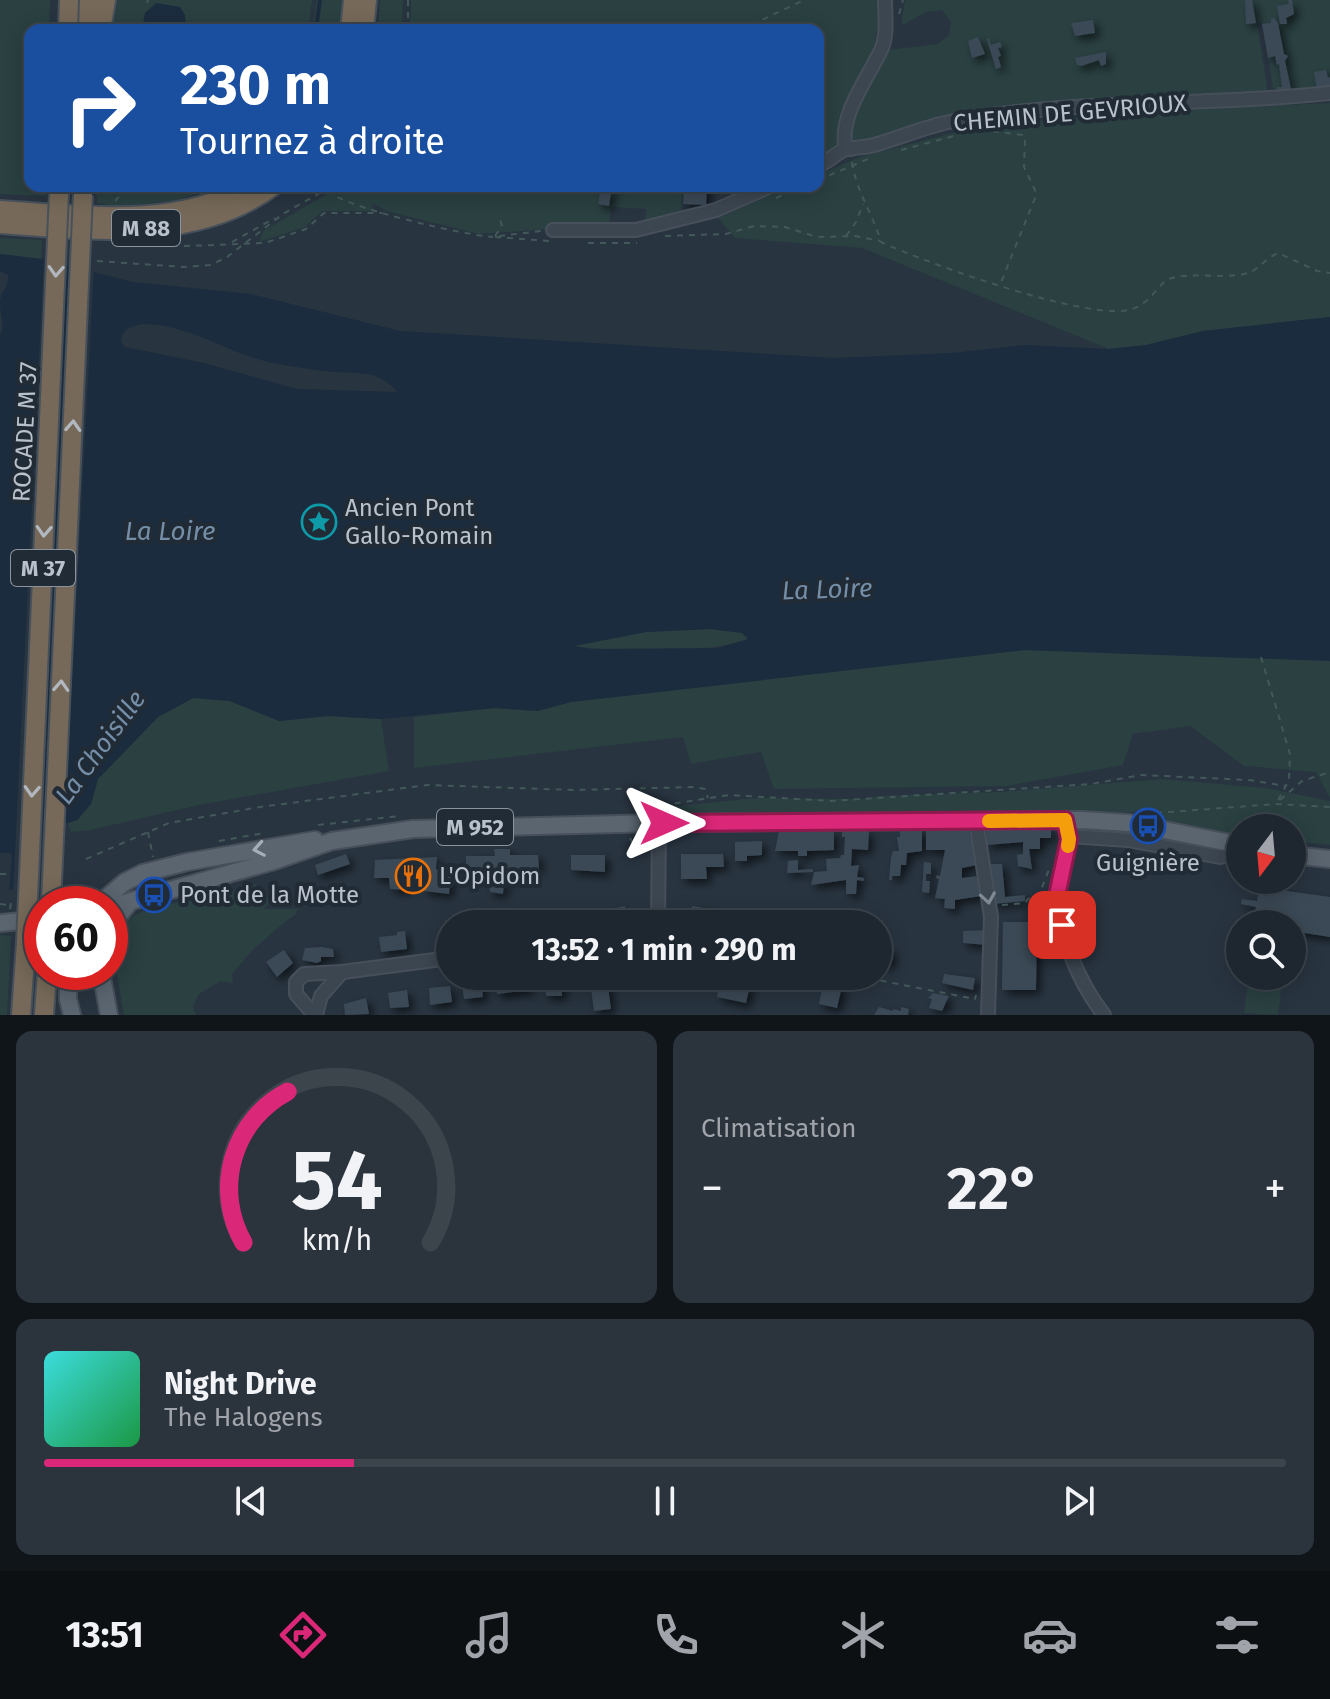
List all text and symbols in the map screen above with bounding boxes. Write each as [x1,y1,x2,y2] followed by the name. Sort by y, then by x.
[180,52,331,119] text: 230 m
[48,56,152,160] icon: right
[952,89,1188,137] street label: CHEMIN DE GEVRIOUX
[180,120,445,164] text: Tournez à droite
[112,210,180,246] road number: M 88
[48,265,65,278] one-way arrow
[7,361,43,503] street label: ROCADE M 37
[64,420,81,432] one-way arrow
[345,494,493,550] place label: Ancien Pont Gallo-Romain
[300,503,338,541] place icon: Ancien Pont Gallo-Romain
[125,516,215,547] water label: La Loire
[36,525,53,538] one-way arrow
[11,550,75,586] road number: M 37
[781,572,873,607] water label: La Loire
[52,679,69,692] one-way arrow
[49,684,152,810] water label: La Choisille
[622,781,706,865] position arrow
[24,785,41,798] one-way arrow
[1129,807,1167,845] bus stop icon: Guignière
[437,809,513,845] road number: M 952
[1226,814,1306,894] north arrow
[1226,814,1306,990] map controls
[253,839,266,856] one-way arrow
[1096,849,1200,877] place label: Guignière
[394,857,432,895] restaurant icon: L'Opidom
[439,862,540,890] place label: L'Opidom
[135,876,173,914] bus stop icon: Pont de la Motte
[180,881,359,909] place label: Pont de la Motte
[24,886,128,990] speed limit sign: 60
[979,891,996,905] one-way arrow
[1028,891,1096,959] pin
[1040,903,1084,947] icon: arrive
[1226,910,1306,990] button: search
[531,932,797,968] text: 13:52 · 1 min · 290 m
[701,1113,857,1144] text: Climatisation
[291,1131,382,1231] text: 54
[947,1153,1040,1225] text: 22°
[701,1162,723,1215] text: −
[1264,1162,1286,1215] text: +
[301,1223,372,1258] text: km/h
[164,1366,317,1402] text: Night Drive
[164,1402,323,1433] text: The Halogens
[229,1479,273,1523] icon: previous
[643,1479,687,1523] icon: pause
[1057,1479,1101,1523] icon: next
[275,1607,331,1663] icon: directions
[461,1607,517,1663] icon: music
[648,1607,704,1663] icon: phone
[835,1607,891,1663] icon: climate
[1022,1607,1078,1663] icon: car
[1209,1607,1265,1663] icon: filters
[65,1613,144,1657] text: 13:51

